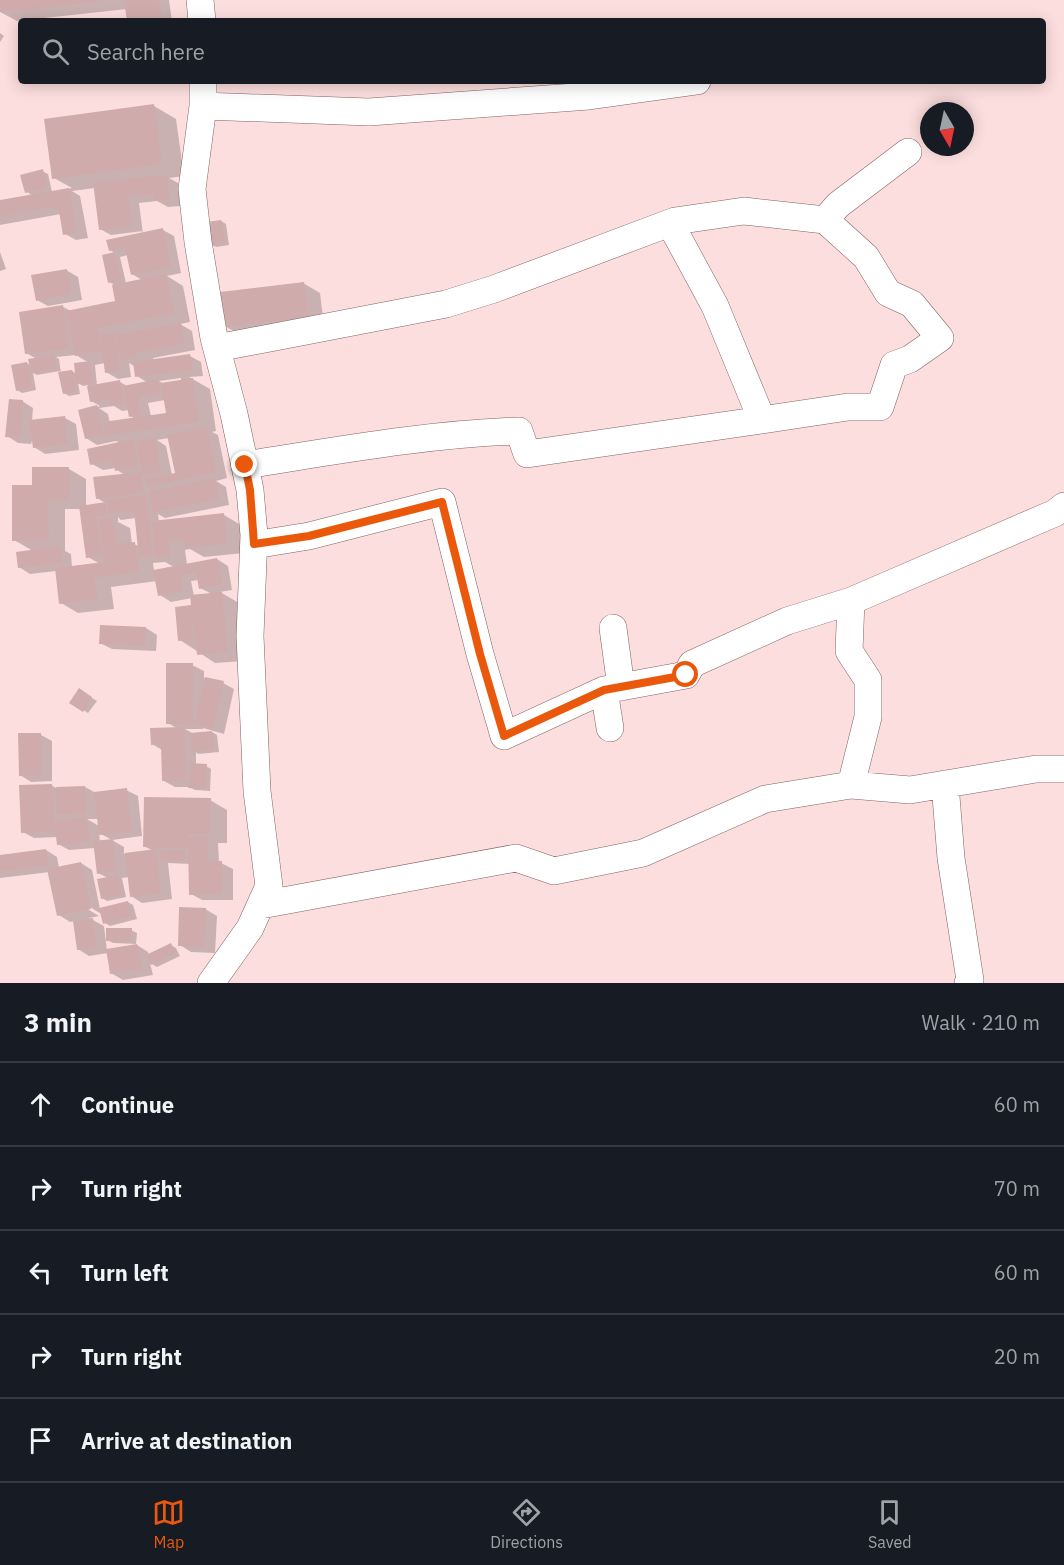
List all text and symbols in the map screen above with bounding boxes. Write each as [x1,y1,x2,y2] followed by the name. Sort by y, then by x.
[18,18,1046,84] search box
[39,35,72,68] icon: search
[87,37,205,66] text: Search here
[920,102,974,156] north arrow
[231,451,257,477] route end
[672,661,698,687] route start
[24,1005,92,1039] text: 3 min
[922,1009,1040,1036] text: Walk · 210 m
[24,1088,57,1121] icon: ahead
[81,1090,174,1119] text: Continue
[994,1091,1040,1118] text: 60 m
[24,1172,57,1205] icon: right
[81,1174,182,1203] text: Turn right
[994,1175,1040,1202] text: 70 m
[24,1256,57,1289] icon: left
[81,1258,169,1287] text: Turn left
[994,1259,1040,1286] text: 60 m
[24,1340,57,1373] icon: right
[81,1342,182,1371] text: Turn right
[994,1343,1040,1370] text: 20 m
[24,1424,57,1457] icon: arrive
[81,1426,292,1455] text: Arrive at destination
[152,1496,185,1552] tab: Map
[490,1496,563,1552] tab: Directions
[868,1496,912,1552] tab: Saved

